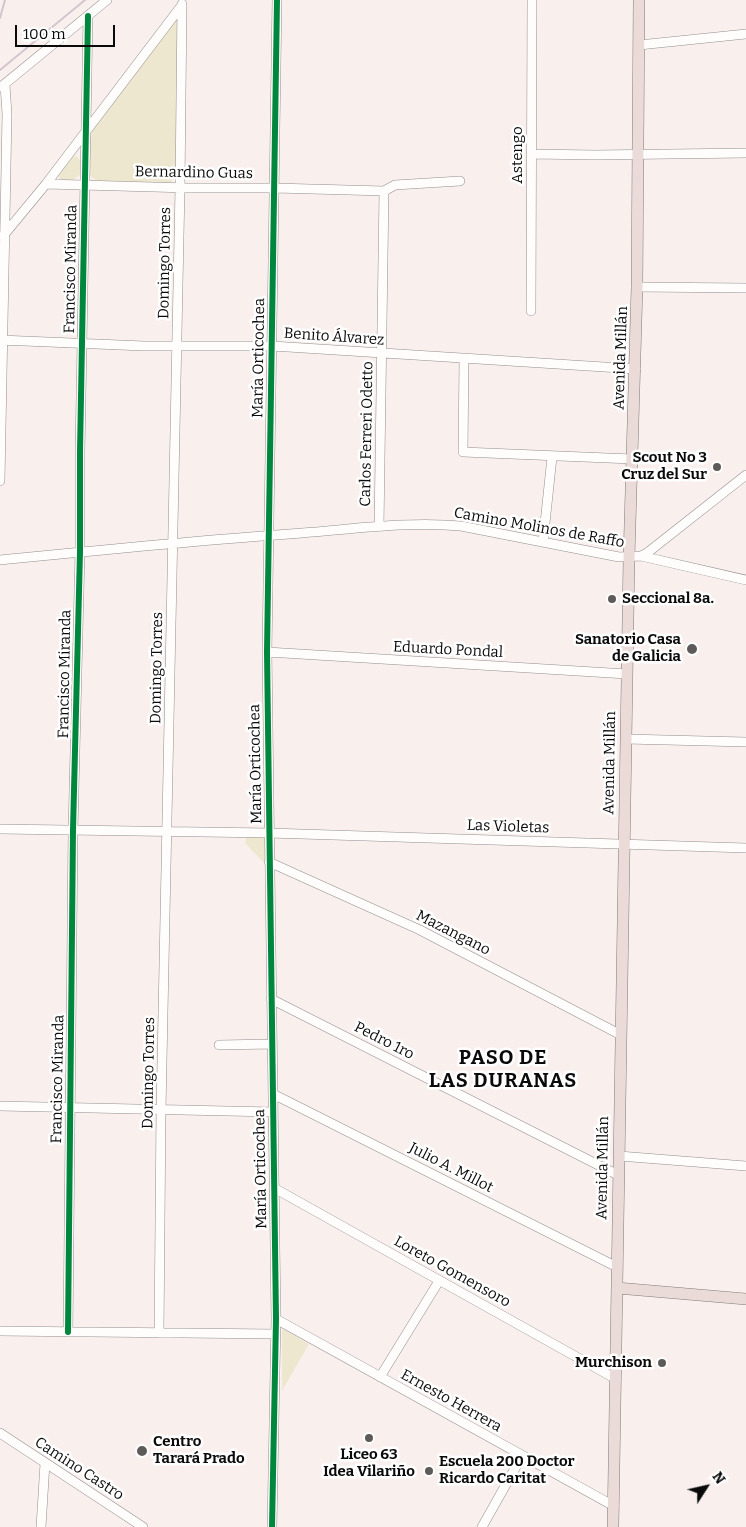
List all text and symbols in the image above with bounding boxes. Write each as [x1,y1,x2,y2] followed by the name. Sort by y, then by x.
[18,15,118,47] scale bar
[23,25,66,43] text: 100 m
[509,126,527,184] street label: Astengo
[135,163,253,183] street label: Bernardino Guas
[61,204,81,334] street label: Francisco Miranda
[155,207,175,319] street label: Domingo Torres
[249,298,269,418] street label: María Orticochea
[610,306,632,410] street label: Avenida Millán
[283,325,385,349] street label: Benito Álvarez
[357,361,377,507] street label: Carlos Ferreri Odetto
[621,449,707,484] place label: Scout No 3 Cruz del Sur
[711,461,723,473] marker: Scout No 3 Cruz del Sur
[452,504,626,552] street label: Camino Molinos de Raffo
[622,590,714,608] place label: Seccional 8a.
[606,593,618,605] marker: Seccional 8a.
[55,609,75,739] street label: Francisco Miranda
[147,612,167,724] street label: Domingo Torres
[575,631,681,666] place label: Sanatorio Casa de Galicia
[392,638,504,662] street label: Eduardo Pondal
[685,642,699,656] marker: Sanatorio Casa de Galicia
[246,704,266,824] street label: María Orticochea
[600,711,620,815] street label: Avenida Millán
[466,817,550,837] street label: Las Violetas
[413,907,493,959] street label: Mazangano
[48,1014,68,1144] street label: Francisco Miranda
[139,1017,159,1129] street label: Domingo Torres
[351,1018,417,1064] street label: Pedro 1ro
[427,1046,579,1093] district label: PASO DE LAS DURANAS
[251,1109,271,1229] street label: María Orticochea
[593,1116,613,1220] street label: Avenida Millán
[406,1139,496,1197] street label: Julio A. Millot
[391,1233,513,1311] street label: Loreto Gomensoro
[575,1354,652,1372] place label: Murchison
[656,1357,668,1369] marker: Murchison
[397,1366,505,1436] street label: Ernesto Herrera
[363,1432,375,1444] marker: Liceo 63 Idea Vilariño
[153,1433,245,1468] place label: Centro Tarará Prado
[31,1434,127,1504] street label: Camino Castro
[135,1444,149,1458] marker: Centro Tarará Prado
[323,1446,415,1481] place label: Liceo 63 Idea Vilariño
[439,1453,575,1488] place label: Escuela 200 Doctor Ricardo Caritat
[681,1462,731,1512] north arrow
[423,1465,435,1477] marker: Escuela 200 Doctor Ricardo Caritat
[709,1469,729,1487] text: N

